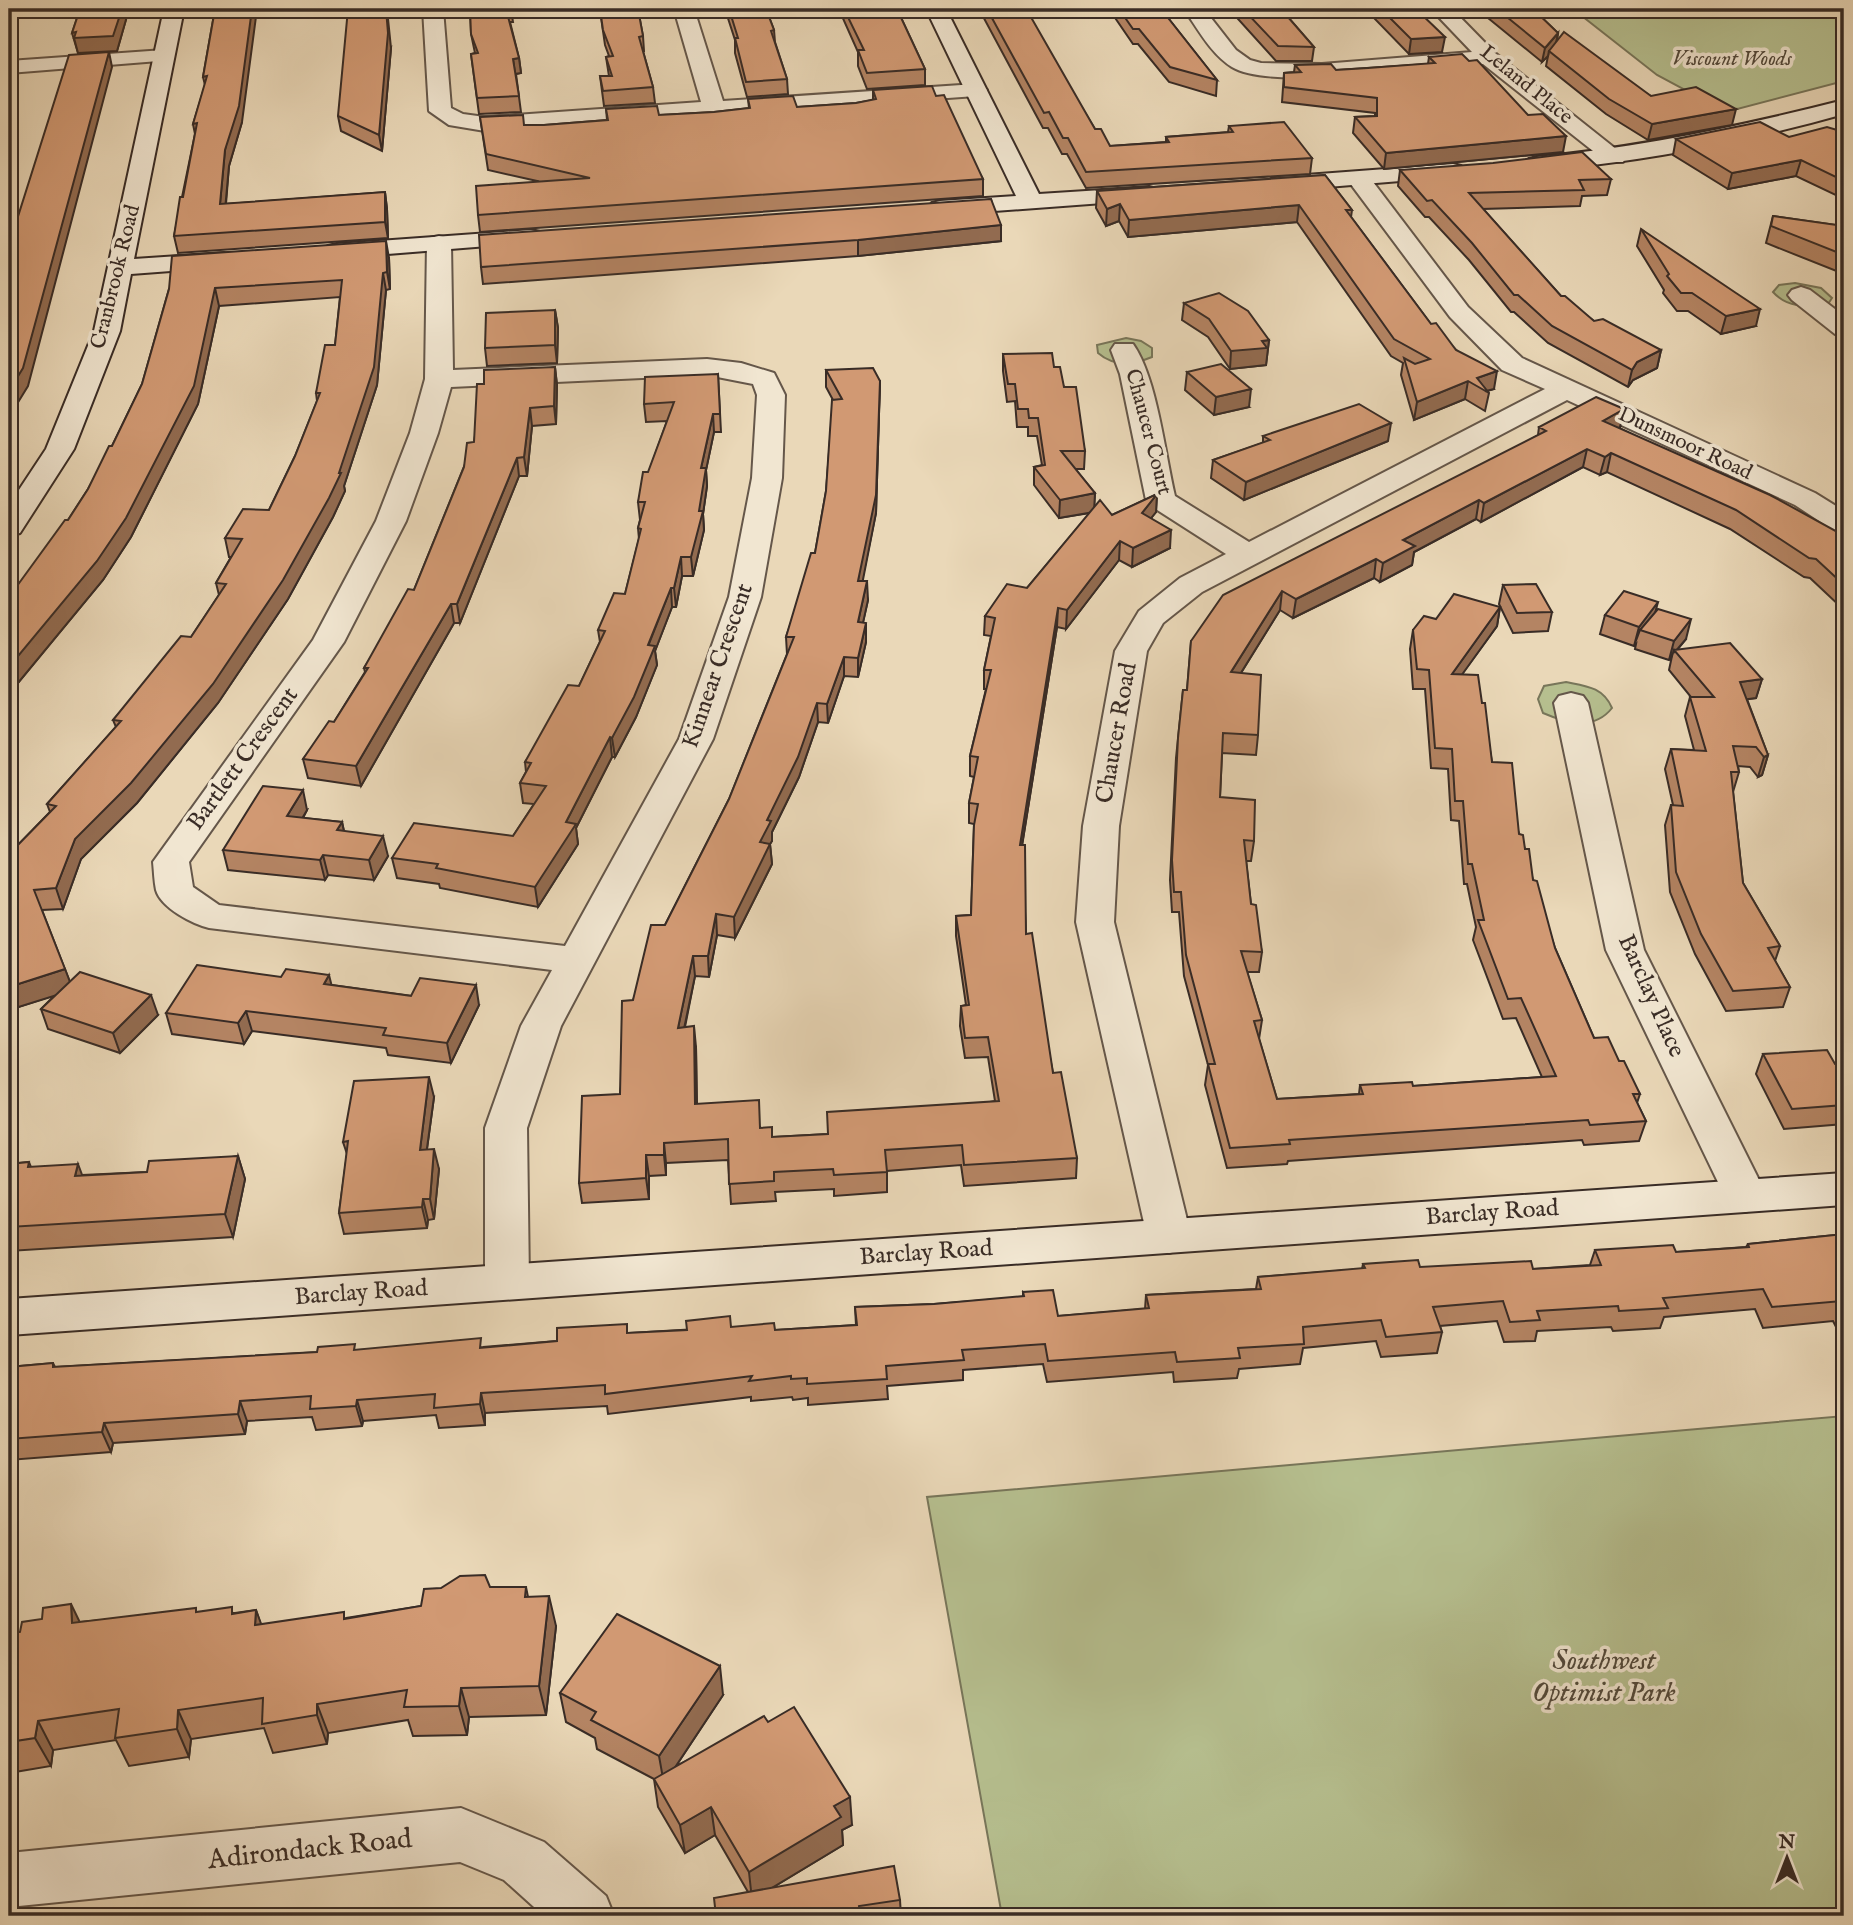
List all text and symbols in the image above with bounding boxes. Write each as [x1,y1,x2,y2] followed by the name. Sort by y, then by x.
[1474,39,1578,131] street label: Leland Place
[1672,46,1793,73] park label: Viscount Woods
[85,201,147,352] street label: Cranbrook Road
[1118,366,1178,498] street label: Chaucer Court
[1614,401,1757,487] street label: Dunsmoor Road
[675,579,761,753] street label: Kinnear Crescent
[1089,660,1145,806] street label: Chaucer Road
[180,681,306,837] street label: Bartlett Crescent
[1610,930,1692,1062] street label: Barclay Place
[1424,1193,1560,1233] street label: Barclay Road
[858,1233,994,1273] street label: Barclay Road
[293,1273,429,1313] street label: Barclay Road
[1532,1644,1676,1711] park label: Southwest Optimist Park
[205,1822,414,1878] street label: Adirondack Road
[1752,1824,1822,1894] north arrow
[1778,1831,1796,1855] text: N

